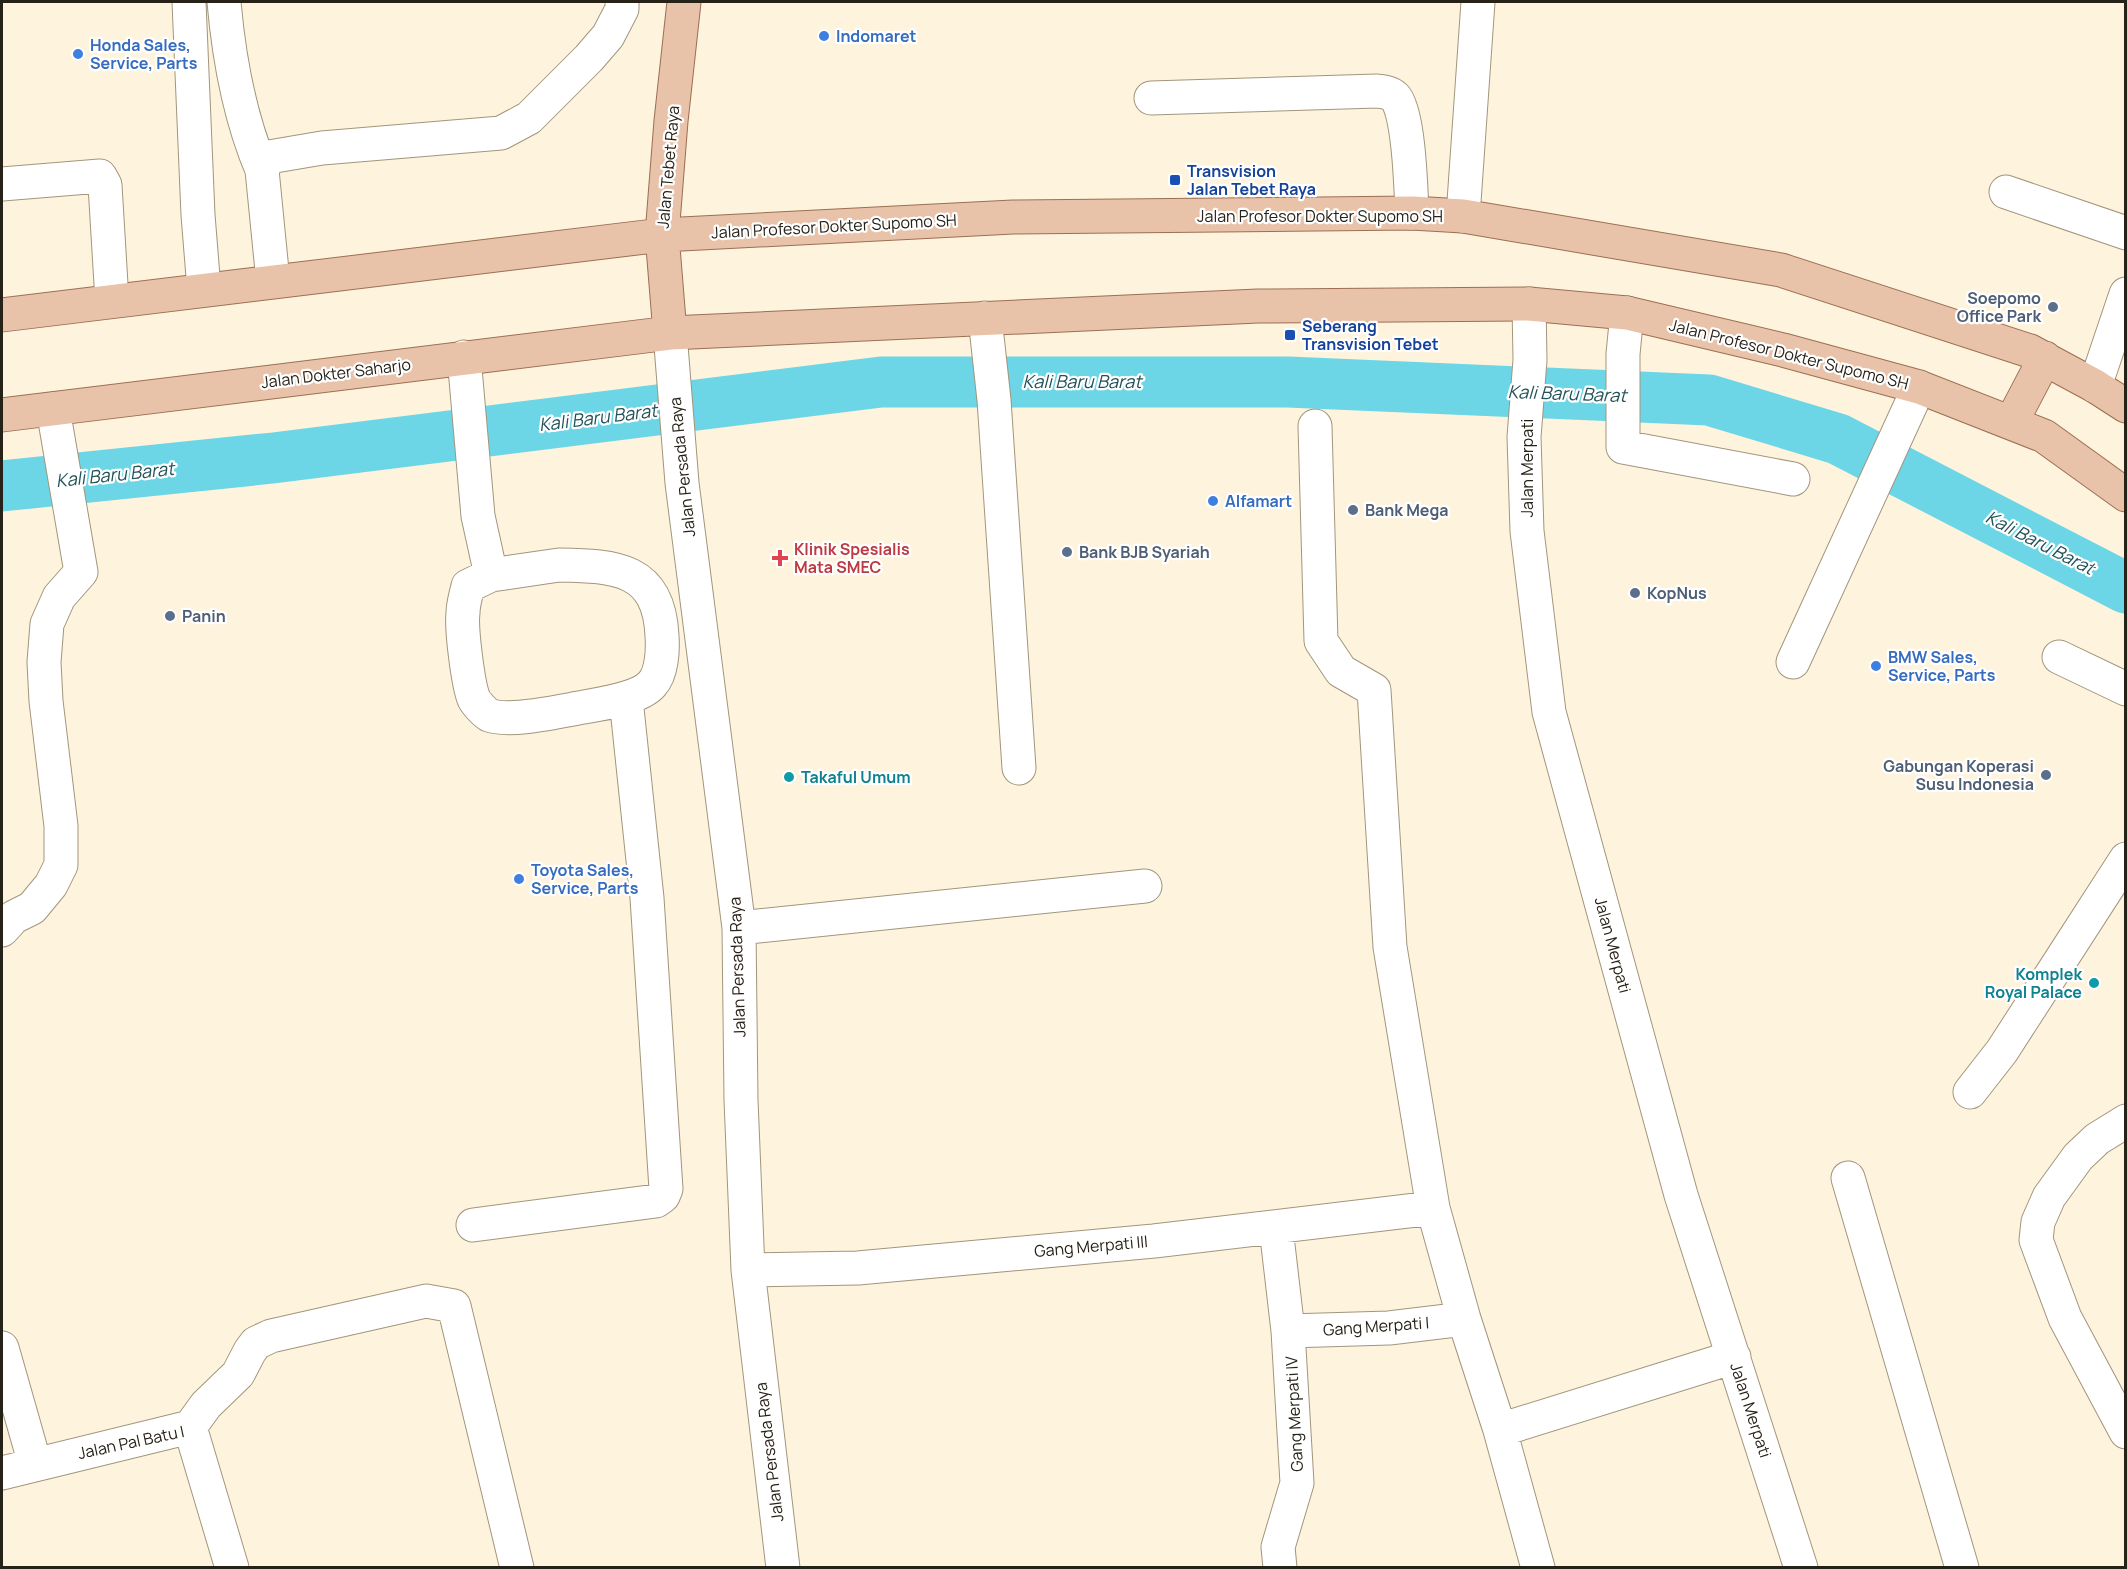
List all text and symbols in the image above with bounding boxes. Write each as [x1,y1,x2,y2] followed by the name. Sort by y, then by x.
[836,25,917,47] place label: Indomaret
[817,29,831,43] marker: Indomaret
[90,34,198,74] place label: Honda Sales, Service, Parts
[71,47,85,61] marker: Honda Sales, Service, Parts
[652,105,684,229] street label: Jalan Tebet Raya
[1187,160,1316,200] place label: Transvision Jalan Tebet Raya
[1168,173,1182,187] marker: Transvision Jalan Tebet Raya
[1197,205,1443,227] street label: Jalan Profesor Dokter Supomo SH
[711,209,957,243] street label: Jalan Profesor Dokter Supomo SH
[1957,287,2041,327] place label: Soepomo Office Park
[2046,300,2060,314] marker: Soepomo Office Park
[1667,314,1911,394] street label: Jalan Profesor Dokter Supomo SH
[1302,315,1439,355] place label: Seberang Transvision Tebet
[1283,328,1297,342] marker: Seberang Transvision Tebet
[260,353,412,393] street label: Jalan Dokter Saharjo
[1023,369,1143,393] water label: Kali Baru Barat
[1507,379,1629,407] water label: Kali Baru Barat
[664,396,700,538] street label: Jalan Persada Raya
[537,398,660,436] water label: Kali Baru Barat
[1516,419,1538,517] street label: Jalan Merpati
[55,456,177,492] water label: Kali Baru Barat
[1225,490,1292,512] place label: Alfamart
[1206,494,1220,508] marker: Alfamart
[1365,499,1449,521] place label: Bank Mega
[1346,503,1360,517] marker: Bank Mega
[1982,504,2100,581] water label: Kali Baru Barat
[794,538,910,578] place label: Klinik Spesialis Mata SMEC
[1079,541,1210,563] place label: Bank BJB Syariah
[1060,545,1074,559] marker: Bank BJB Syariah
[771,549,789,567] marker: Klinik Spesialis Mata SMEC
[1647,582,1707,604] place label: KopNus
[1628,586,1642,600] marker: KopNus
[182,605,226,627] place label: Panin
[163,609,177,623] marker: Panin
[1888,646,1996,686] place label: BMW Sales, Service, Parts
[1869,659,1883,673] marker: BMW Sales, Service, Parts
[1883,755,2034,795] place label: Gabungan Koperasi Susu Indonesia
[801,766,911,788] place label: Takaful Umum
[2039,768,2053,782] marker: Gabungan Koperasi Susu Indonesia
[782,770,796,784] marker: Takaful Umum
[531,859,639,899] place label: Toyota Sales, Service, Parts
[512,872,526,886] marker: Toyota Sales, Service, Parts
[1590,894,1636,996] street label: Jalan Merpati
[724,896,750,1038] street label: Jalan Persada Raya
[1985,963,2082,1003] place label: Komplek Royal Palace
[2087,976,2101,990] marker: Komplek Royal Palace
[1033,1230,1149,1262] street label: Gang Merpati III
[1322,1311,1430,1341] street label: Gang Merpati I
[1280,1355,1308,1473] street label: Gang Merpati IV
[1725,1360,1777,1460] street label: Jalan Merpati
[750,1381,788,1523] street label: Jalan Persada Raya
[76,1420,186,1464] street label: Jalan Pal Batu I

